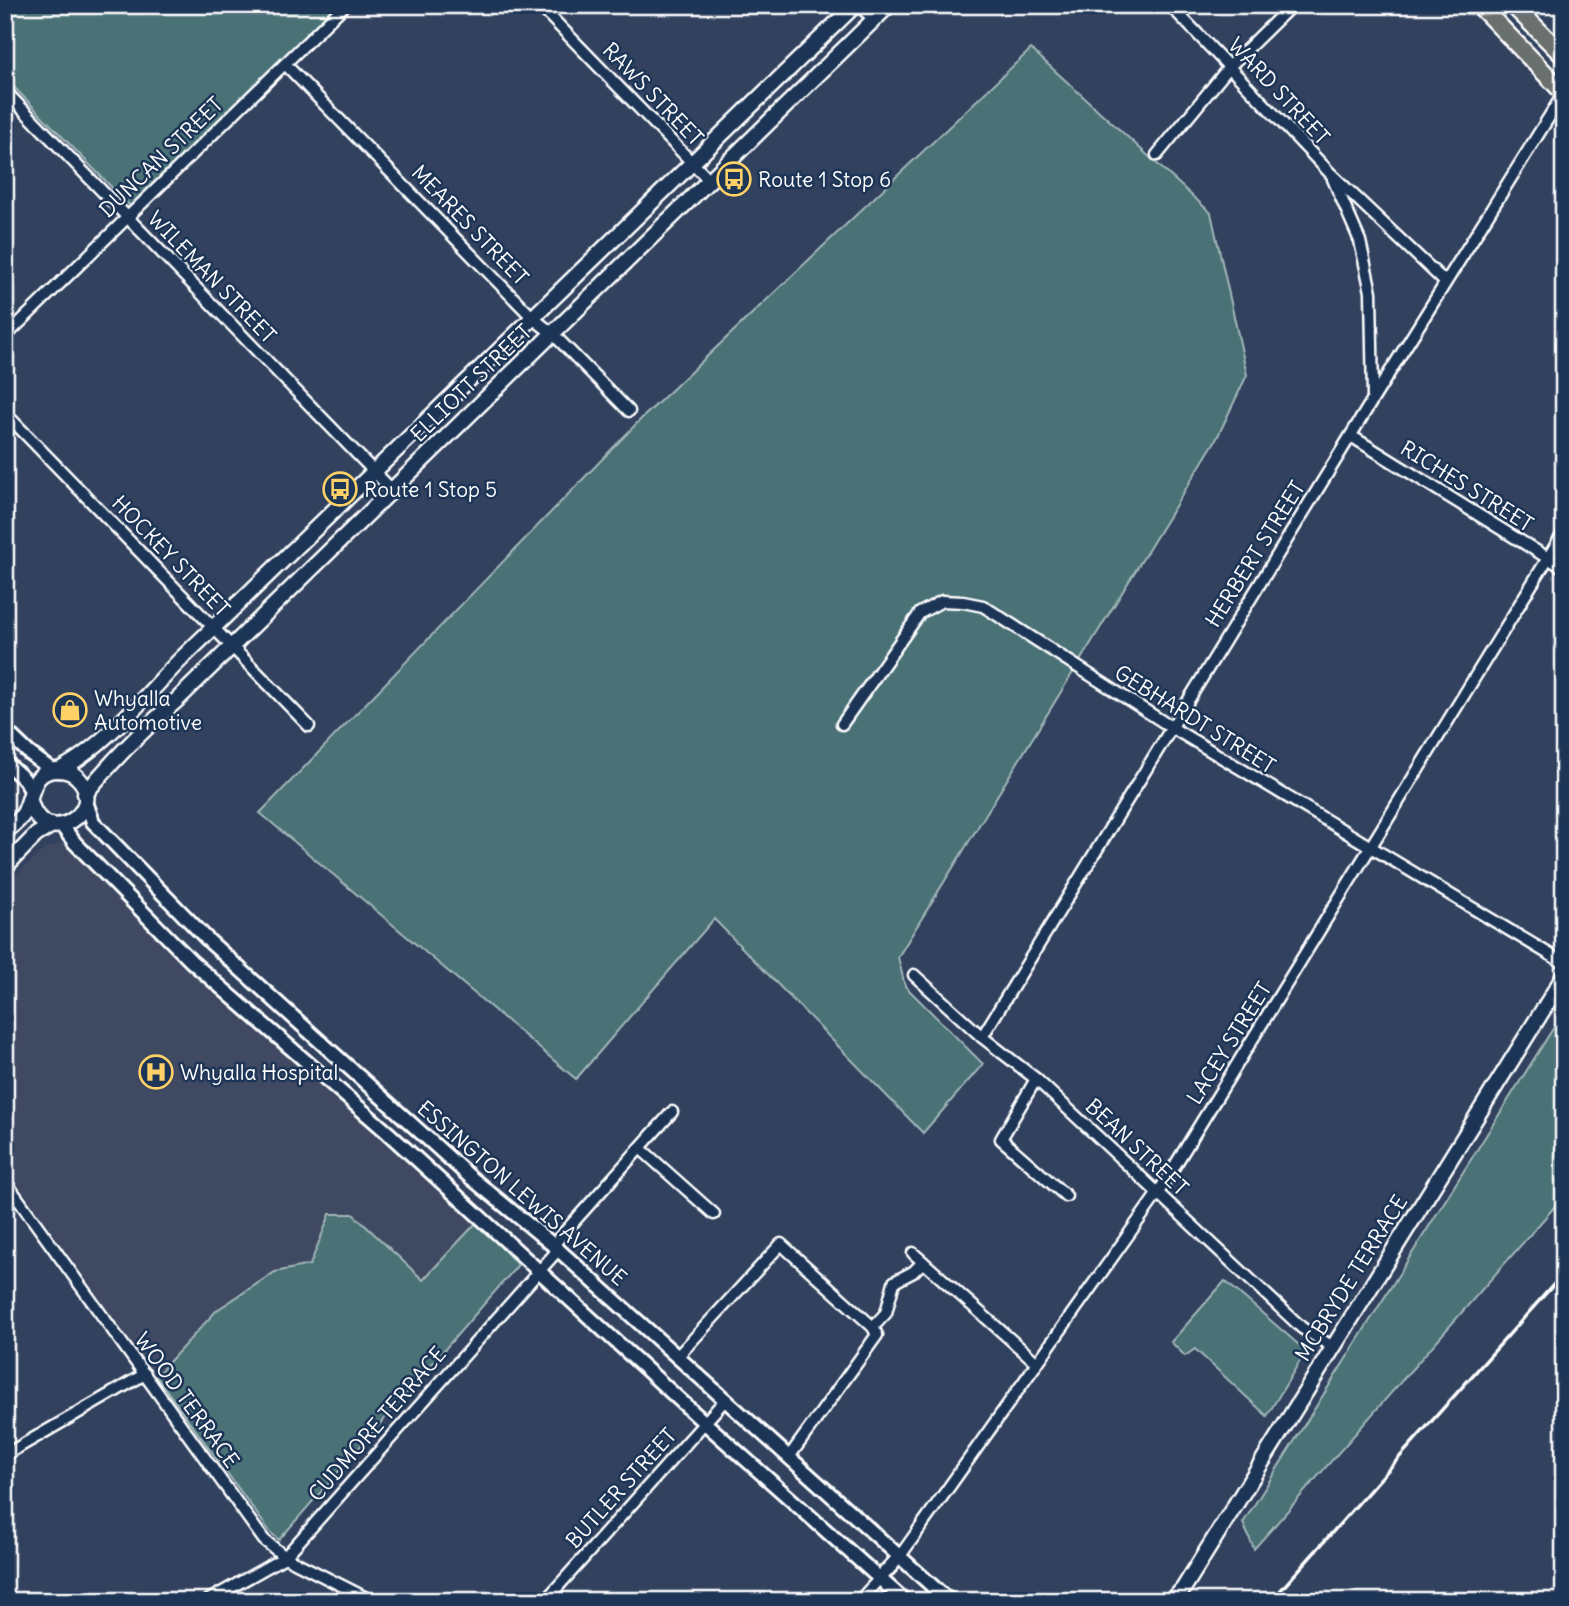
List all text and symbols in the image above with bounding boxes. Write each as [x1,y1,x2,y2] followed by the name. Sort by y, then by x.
[1222,32,1336,150] street label: WARD STREET
[597,37,709,151] street label: RAWS STREET
[93,91,229,223] street label: DUNCAN STREET
[406,159,534,291] street label: MEARES STREET
[715,160,753,198] bus stop icon: Route 1 Stop 6
[758,166,891,193] place label: Route 1 Stop 6
[142,205,282,349] street label: WILEMAN STREET
[405,318,537,448] street label: ELLIOTT STREET
[1396,434,1538,538] street label: RICHES STREET
[321,470,359,508] bus stop icon: Route 1 Stop 5
[364,476,497,503] place label: Route 1 Stop 5
[1199,476,1311,632] street label: HERBERT STREET
[106,490,236,622] street label: HOCKEY STREET
[1109,659,1281,779] street label: GEBHARDT STREET
[94,685,202,736] place label: Whyalla Automotive
[51,691,89,729] shop icon: Whyalla Automotive
[1181,977,1277,1109] street label: LACEY STREET
[137,1053,175,1091] hospital icon: Whyalla Hospital
[180,1059,338,1086] place label: Whyalla Hospital
[1080,1093,1194,1201] street label: BEAN STREET
[412,1095,632,1291] street label: ESSINGTON LEWIS AVENUE
[1289,1190,1413,1366] street label: MCBRYDE TERRACE
[129,1327,245,1473] street label: WOOD TERRACE
[302,1341,452,1507] street label: CUDMORE TERRACE
[560,1422,682,1554] street label: BUTLER STREET

